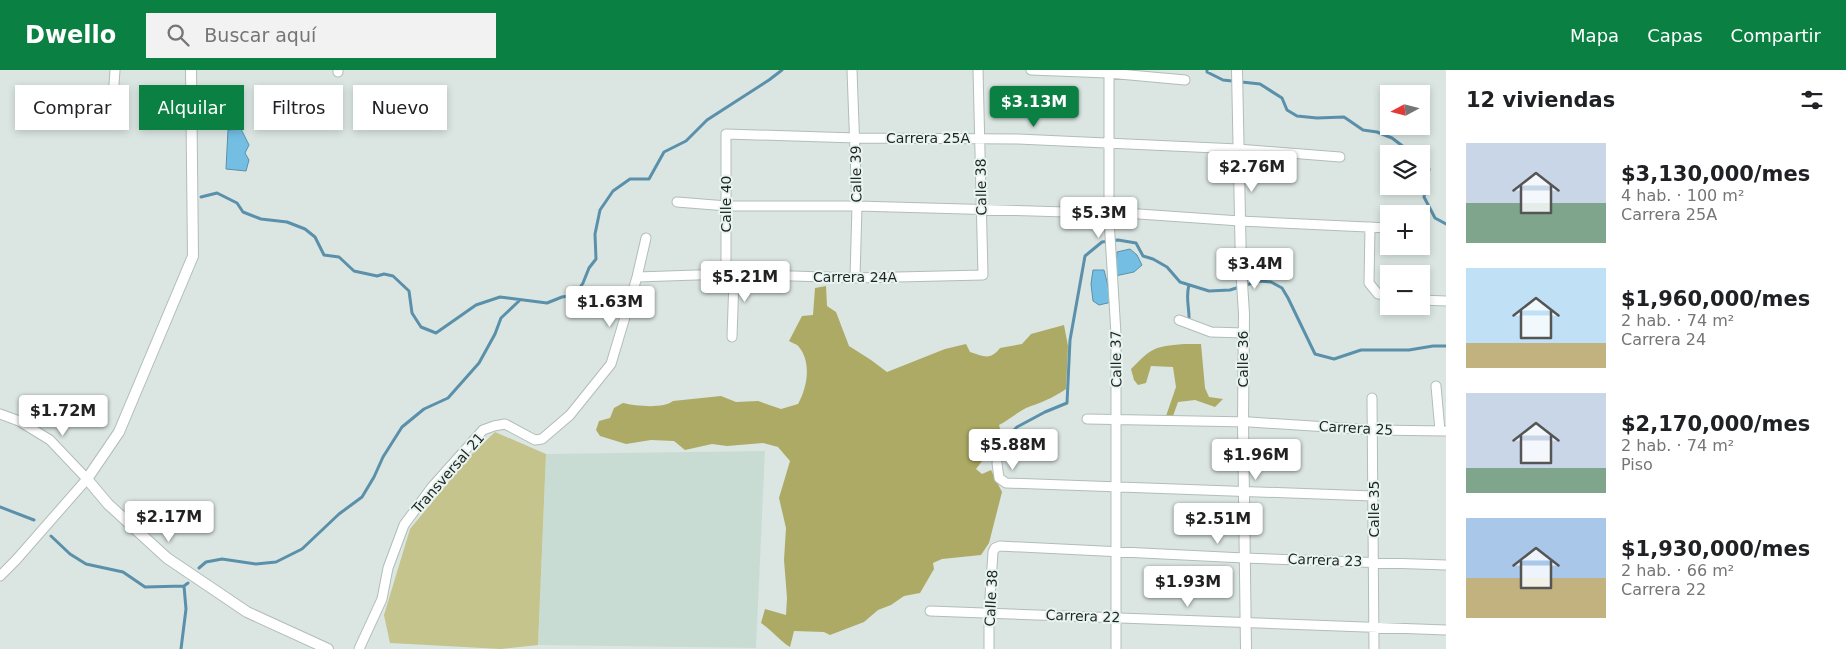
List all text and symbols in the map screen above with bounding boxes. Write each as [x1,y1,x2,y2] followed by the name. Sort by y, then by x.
[146,13,496,58] search box
[25,21,116,49] text: Dwello
[164,21,192,49] icon: search
[204,24,316,46] text: Buscar aquí
[1570,25,1619,46] text: Mapa
[1647,25,1703,46] text: Capas
[1731,25,1821,46] text: Compartir
[15,85,129,130] chip: Comprar
[139,85,244,130] chip: Alquilar
[254,85,343,130] chip: Filtros
[353,85,447,130] chip: Nuevo
[993,85,1075,128] pin: $3.13M
[1380,85,1430,135] north arrow
[1380,85,1430,315] map controls
[1798,86,1826,114] icon: filters
[1466,88,1615,112] text: 12 viviendas
[1001,92,1067,111] text: $3.13M
[886,130,970,146] street label: Carrera 25A
[848,145,864,203] street label: Calle 39
[1380,145,1430,195] button: layers
[1211,150,1293,193] pin: $2.76M
[1219,157,1285,176] text: $2.76M
[973,158,989,216] street label: Calle 38
[1621,162,1810,186] text: $3,130,000/mes
[1506,163,1566,223] icon: home
[718,175,734,233] street label: Calle 40
[1621,186,1744,205] text: 4 hab. · 100 m²
[1064,196,1134,239] pin: $5.3M
[1071,203,1127,222] text: $5.3M
[1380,205,1430,255] button: +
[1621,205,1717,224] text: Carrera 25A
[1220,248,1290,290] pin: $3.4M
[1227,254,1283,273] text: $3.4M
[704,260,786,303] pin: $5.21M
[1380,265,1430,315] button: −
[712,267,778,286] text: $5.21M
[813,269,897,285] street label: Carrera 24A
[569,286,651,328] pin: $1.63M
[1621,287,1810,311] text: $1,960,000/mes
[1506,288,1566,348] icon: home
[577,292,643,311] text: $1.63M
[1621,311,1734,330] text: 2 hab. · 74 m²
[1108,330,1124,388] street label: Calle 37
[1235,330,1251,388] street label: Calle 36
[1621,330,1706,349] text: Carrera 24
[22,394,104,437] pin: $1.72M
[30,401,96,420] text: $1.72M
[1621,412,1810,436] text: $2,170,000/mes
[1506,413,1566,473] icon: home
[1318,418,1394,438] street label: Carrera 25
[972,428,1054,471] pin: $5.88M
[408,429,487,517] street label: Transversal 21
[980,435,1046,454] text: $5.88M
[1621,436,1734,455] text: 2 hab. · 74 m²
[1215,438,1297,481] pin: $1.96M
[1223,445,1289,464] text: $1.96M
[1621,455,1653,474] text: Piso
[1366,480,1382,538] street label: Calle 35
[128,500,210,543] pin: $2.17M
[1177,502,1259,545] pin: $2.51M
[136,507,202,526] text: $2.17M
[1185,509,1251,528] text: $2.51M
[1621,537,1810,561] text: $1,930,000/mes
[1506,538,1566,598] icon: home
[1287,551,1363,569] street label: Carrera 23
[1621,561,1734,580] text: 2 hab. · 66 m²
[1147,566,1229,608] pin: $1.93M
[982,569,1000,627] street label: Calle 38
[1155,572,1221,591] text: $1.93M
[1621,580,1706,599] text: Carrera 22
[1045,607,1121,625] street label: Carrera 22

